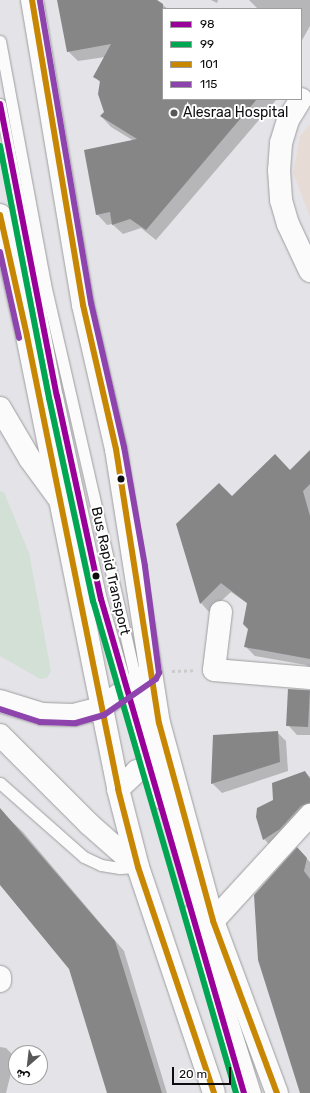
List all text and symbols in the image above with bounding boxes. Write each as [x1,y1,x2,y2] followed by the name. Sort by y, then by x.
[162,8,302,100] legend
[200,17,215,31] text: 98
[200,37,214,51] text: 99
[200,57,218,71] text: 101
[200,77,217,91] text: 115
[183,105,288,121] place label: Alesraa Hospital
[168,107,180,119] marker: Alesraa Hospital
[116,474,126,484] unlabelled marker
[87,505,133,637] street label: Bus Rapid Transport
[91,571,101,581] unlabelled marker
[8,1045,48,1085] north arrow
[174,1059,233,1085] scale bar
[13,1066,32,1084] text: ش
[179,1067,207,1081] text: 20 m

